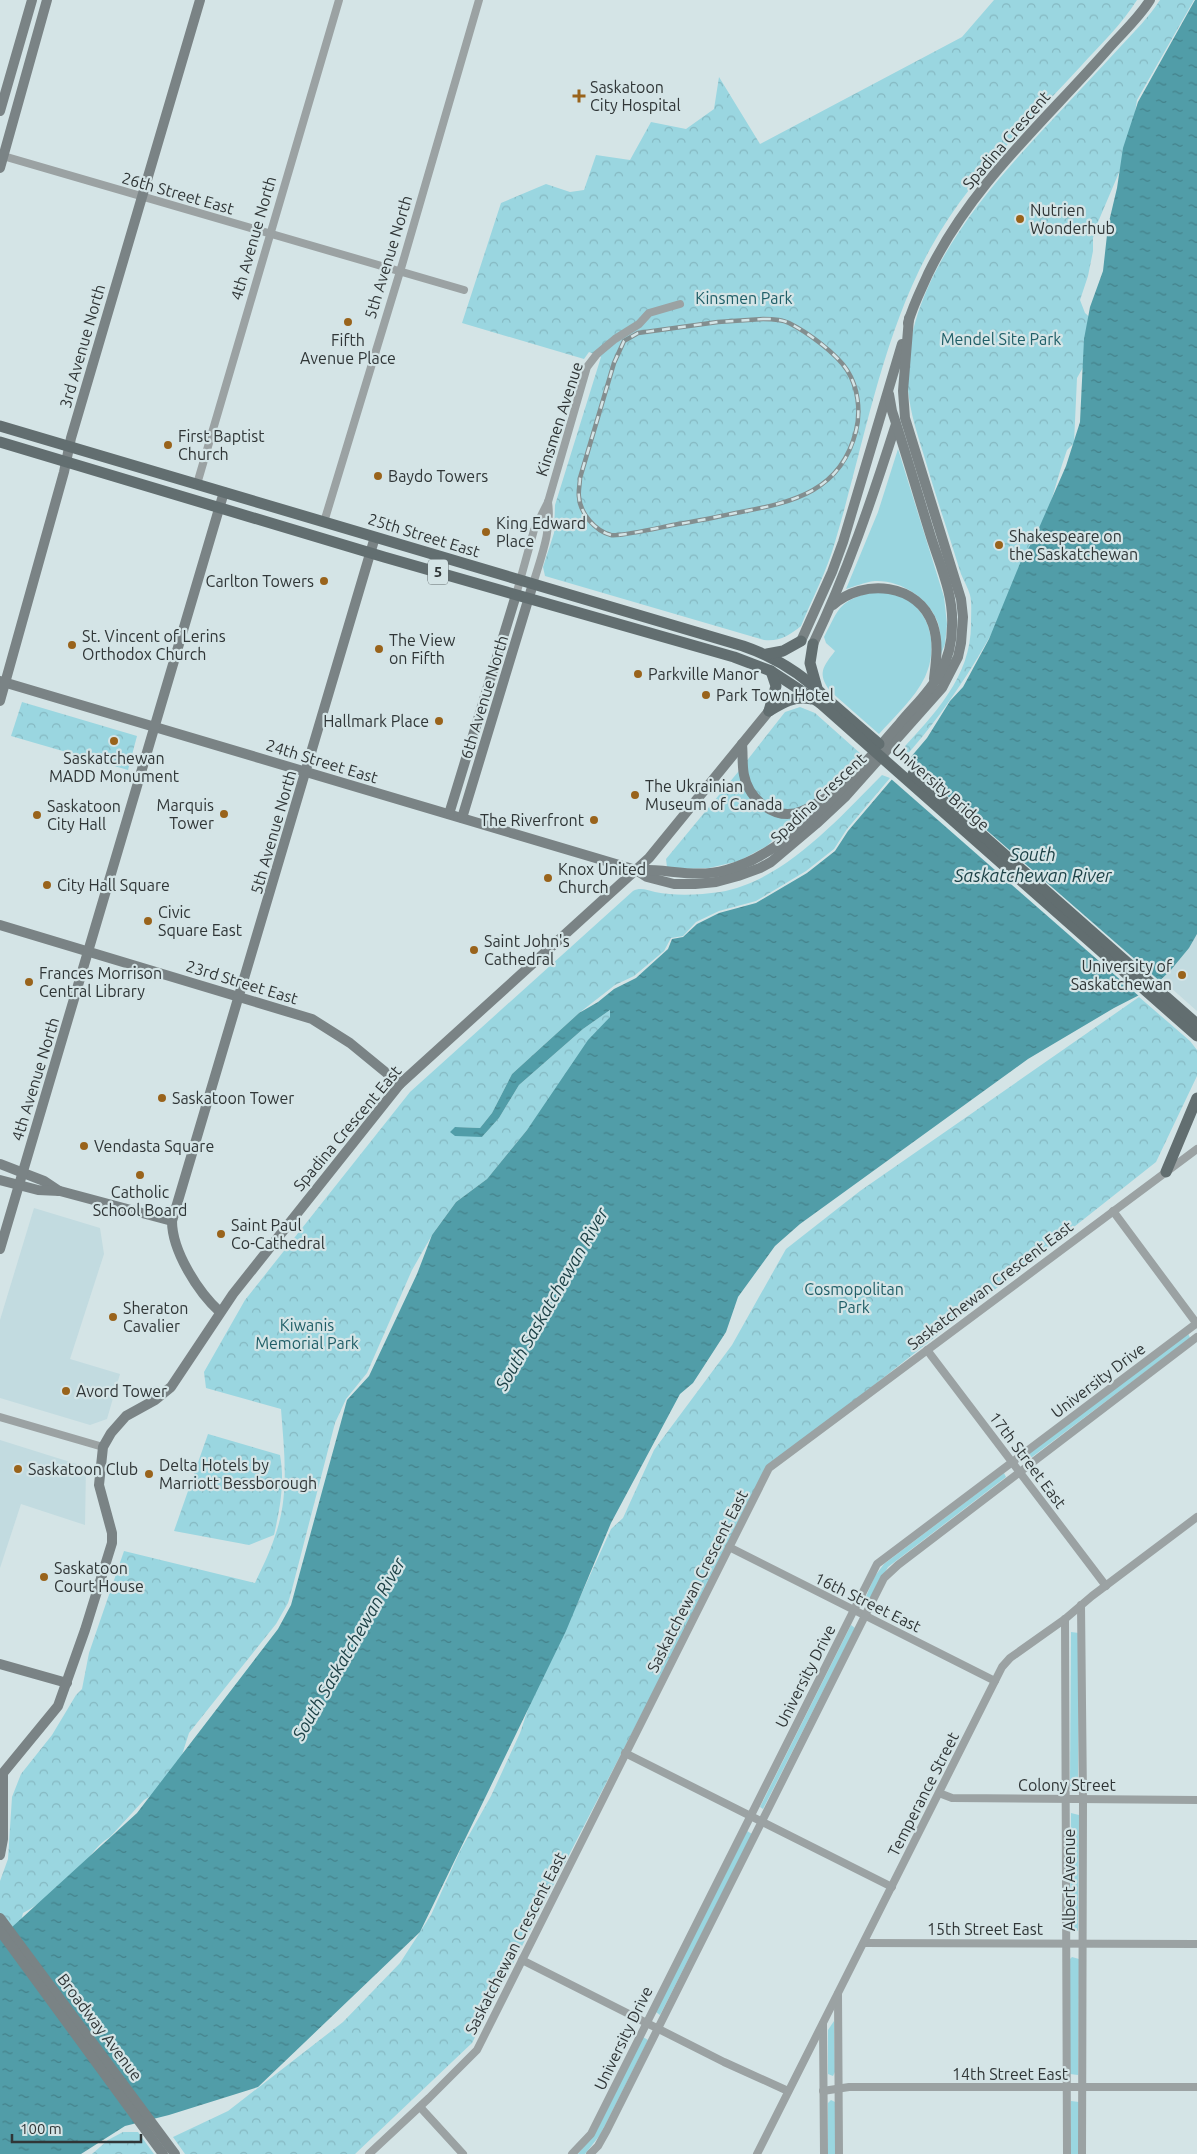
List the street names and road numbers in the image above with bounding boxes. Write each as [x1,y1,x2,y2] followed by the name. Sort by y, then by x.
[959,87,1054,193] street label: Spadina Crescent
[120,168,237,218] street label: 26th Street East
[227,174,279,302] street label: 4th Avenue North
[361,193,415,321] street label: 5th Avenue North
[56,282,108,410] street label: 3rd Avenue North
[532,359,586,479] street label: Kinsmen Avenue
[366,509,483,561] street label: 25th Street East
[428,560,448,584] road number: 5
[457,633,511,761] street label: 6th Avenue North
[264,735,381,787] street label: 24th Street East
[889,740,993,834] street label: University Bridge
[767,749,870,847] street label: Spadina Crescent
[247,768,299,896] street label: 5th Avenue North
[184,956,301,1008] street label: 23rd Street East
[8,1015,62,1143] street label: 4th Avenue North
[289,1061,405,1194] street label: Spadina Crescent East
[904,1217,1077,1353] street label: Saskatchewan Crescent East
[1047,1339,1149,1421] street label: University Drive
[986,1408,1070,1512] street label: 17th Street East
[643,1486,751,1675] street label: Saskatchewan Crescent East
[812,1569,925,1636] street label: 16th Street East
[771,1622,839,1730] street label: University Drive
[884,1728,962,1859] street label: Temperance Street
[1018,1776,1117,1794] street label: Colony Street
[1060,1829,1078,1931] street label: Albert Avenue
[461,1848,569,2037] street label: Saskatchewan Crescent East
[927,1920,1044,1938] street label: 15th Street East
[54,1970,146,2084] street label: Broadway Avenue
[590,1983,656,2093] street label: University Drive
[952,2065,1069,2083] street label: 14th Street East

